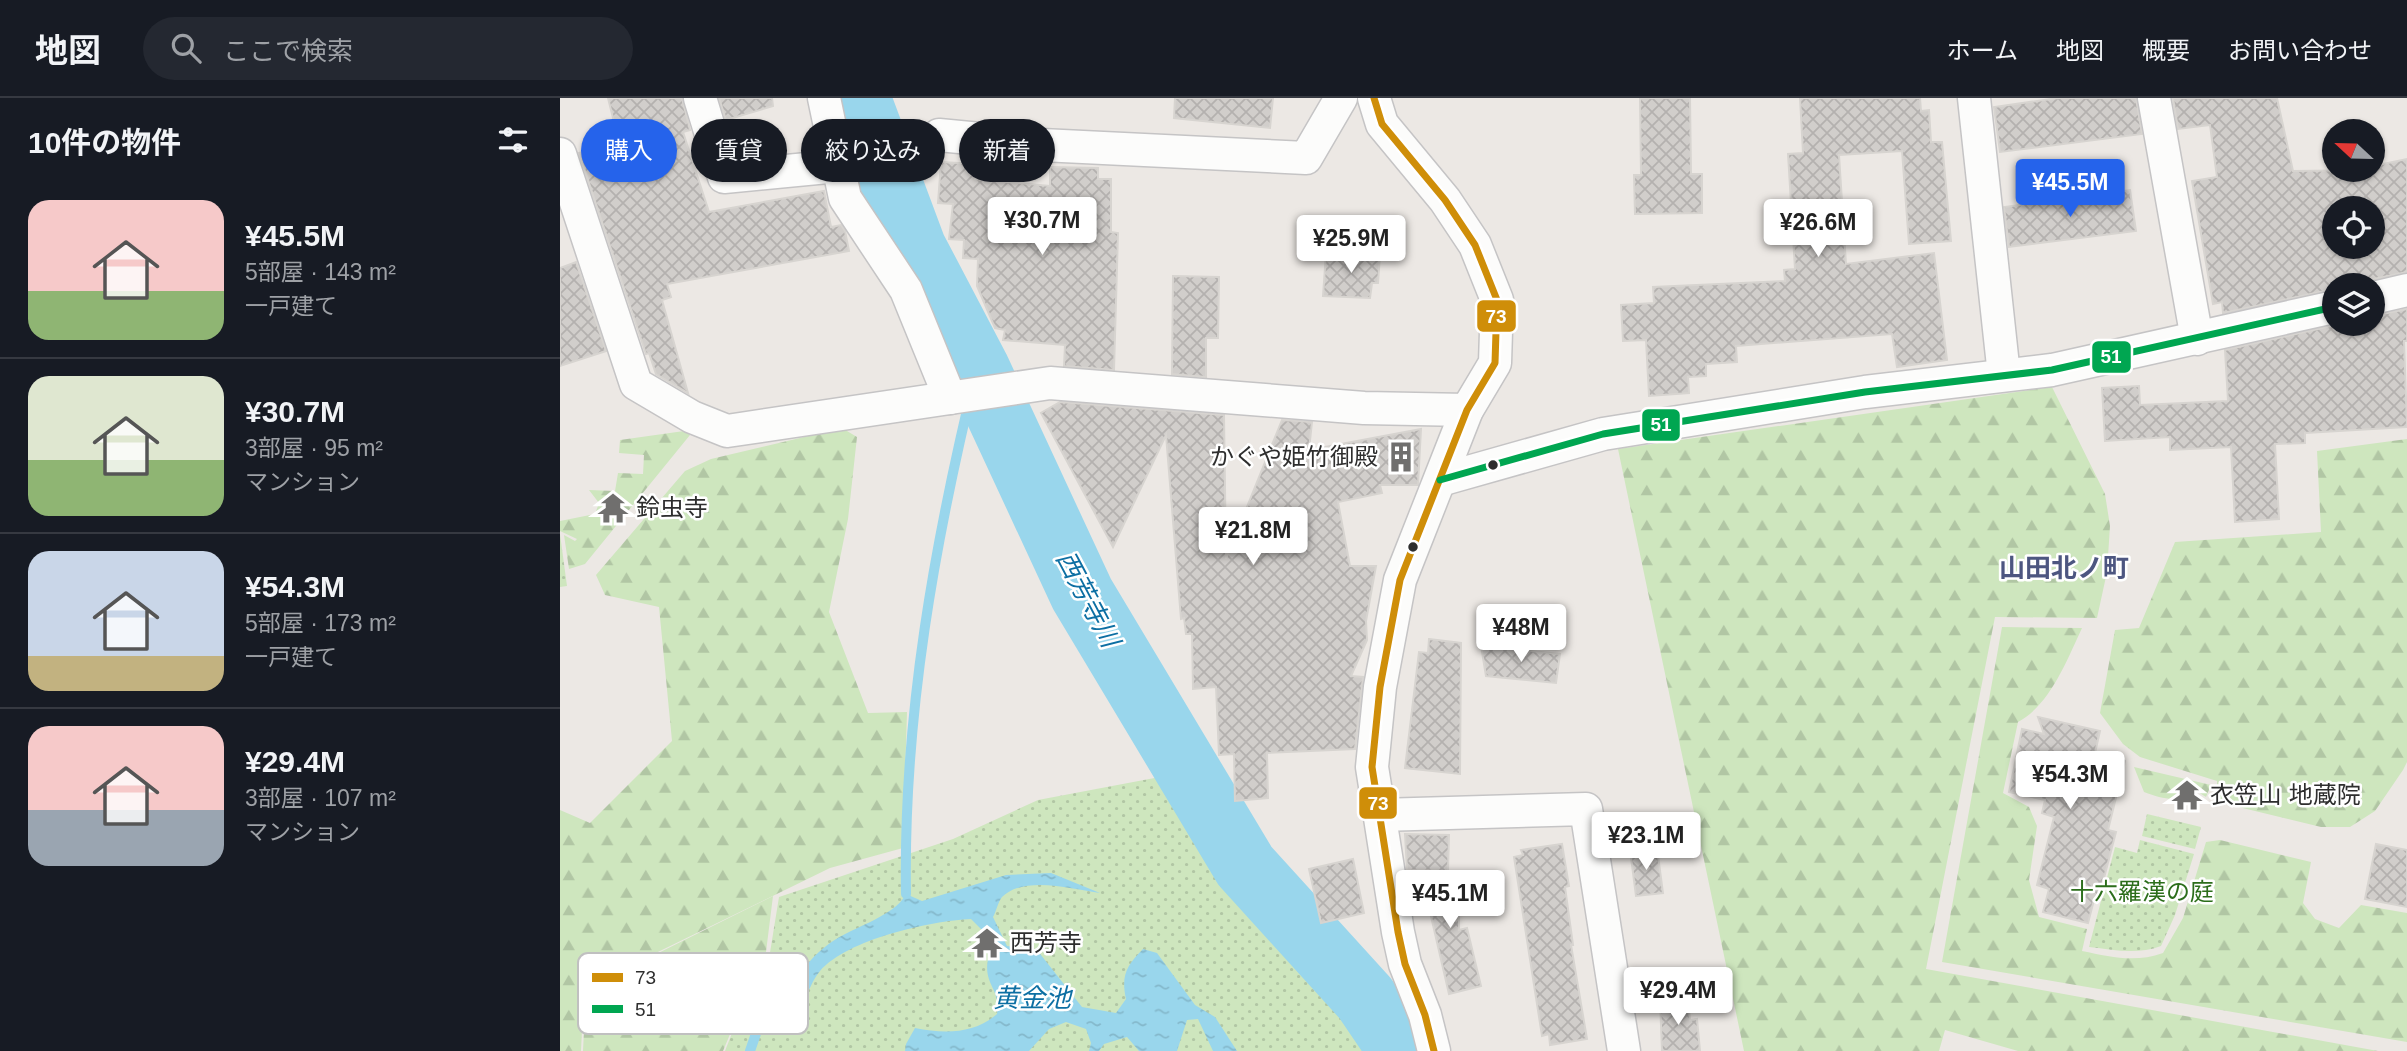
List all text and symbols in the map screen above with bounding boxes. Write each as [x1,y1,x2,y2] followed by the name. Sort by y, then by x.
[143,17,633,80] search box
[167,29,205,67] icon: search
[35,32,101,69] text: 地図
[223,36,353,66] text: ここで検索
[1947,37,2018,64] text: ホーム
[2056,37,2104,64] text: 地図
[2142,37,2190,64] text: 概要
[2228,37,2372,64] text: お問い合わせ
[581,119,677,182] chip: 購入
[691,119,787,182] chip: 賃貸
[801,119,945,182] chip: 絞り込み
[959,119,1055,182] chip: 新着
[2322,119,2385,182] north arrow
[2322,119,2385,336] map controls
[494,121,532,159] icon: filters
[28,126,181,159] text: 10件の物件
[2013,159,2127,219] pin: ¥45.5M
[2032,169,2108,195] text: ¥45.5M
[2322,196,2385,259] button: locate
[985,198,1099,257] pin: ¥30.7M
[1761,200,1875,259] pin: ¥26.6M
[1004,207,1080,233] text: ¥30.7M
[1780,209,1856,235] text: ¥26.6M
[1294,216,1408,275] pin: ¥25.9M
[245,219,345,252] text: ¥45.5M
[1313,225,1389,251] text: ¥25.9M
[84,228,168,312] icon: home
[245,259,396,285] text: 5部屋 · 143 m²
[2322,273,2385,336] button: layers
[245,293,337,319] text: 一戸建て
[1476,299,1517,333] line badge: 73
[1485,306,1507,327] text: 73
[2091,340,2132,374] line badge: 51
[2100,346,2122,367] text: 51
[245,395,345,428] text: ¥30.7M
[84,404,168,488] icon: home
[1641,408,1681,442] line badge: 51
[1650,414,1672,435] text: 51
[245,435,383,461] text: 3部屋 · 95 m²
[1384,440,1418,474] building icon: かぐや姫竹御殿
[1210,443,1378,470] place label: かぐや姫竹御殿
[1486,458,1500,472] unlabelled marker
[245,469,360,495] text: マンション
[596,491,630,525] temple icon: 鈴虫寺
[636,494,708,521] place label: 鈴虫寺
[1196,508,1310,567] pin: ¥21.8M
[1215,517,1291,543] text: ¥21.8M
[1406,540,1420,554] unlabelled marker
[1050,546,1127,655] water label: 西芳寺川
[1999,553,2129,583] district label: 山田北ノ町
[245,570,345,603] text: ¥54.3M
[84,579,168,663] icon: home
[1480,604,1562,664] pin: ¥48M
[245,610,396,636] text: 5部屋 · 173 m²
[1492,614,1550,640] text: ¥48M
[245,644,337,670] text: 一戸建て
[245,745,345,778] text: ¥29.4M
[2013,752,2127,811] pin: ¥54.3M
[84,754,168,838] icon: home
[2032,761,2108,787] text: ¥54.3M
[2170,778,2204,812] temple icon: 衣笠山 地蔵院
[2210,781,2361,808] place label: 衣笠山 地蔵院
[245,785,396,811] text: 3部屋 · 107 m²
[1358,786,1398,820] line badge: 73
[1367,793,1389,814] text: 73
[1589,812,1703,872] pin: ¥23.1M
[245,819,360,845] text: マンション
[1608,822,1684,848] text: ¥23.1M
[1393,870,1507,930] pin: ¥45.1M
[2070,878,2214,905] park label: 十六羅漢の庭
[1412,880,1488,906] text: ¥45.1M
[970,926,1004,960] temple icon: 西芳寺
[1010,929,1082,956] place label: 西芳寺
[578,953,808,1034] legend
[635,967,656,988] text: 73
[1621,968,1735,1027] pin: ¥29.4M
[1640,977,1716,1003] text: ¥29.4M
[993,983,1074,1013] water label: 黄金池
[635,999,656,1020] text: 51

